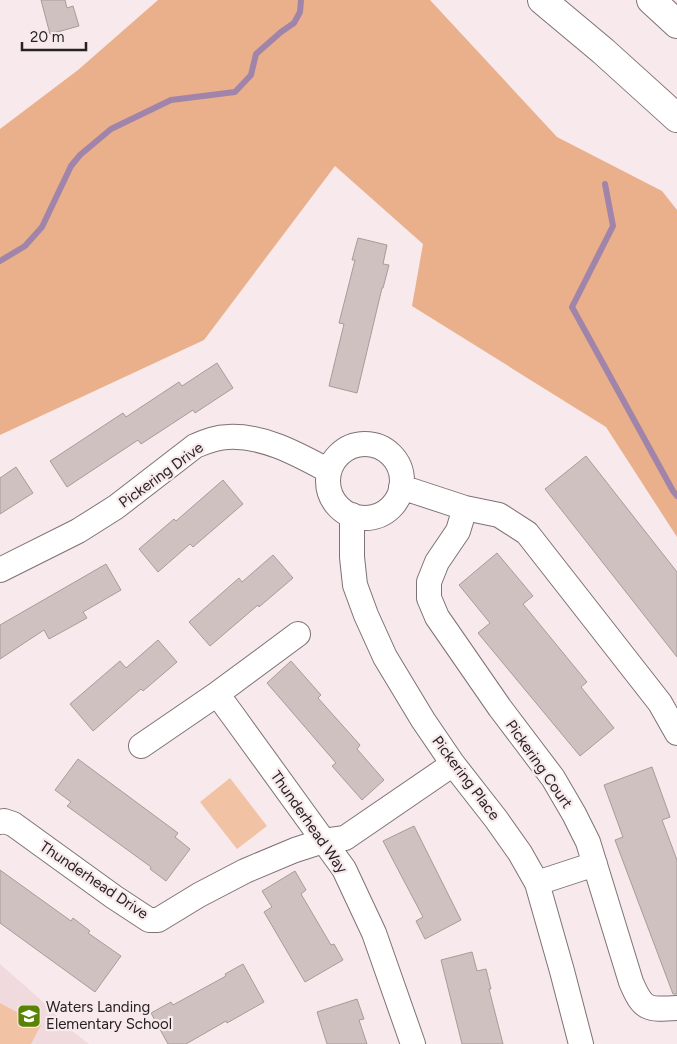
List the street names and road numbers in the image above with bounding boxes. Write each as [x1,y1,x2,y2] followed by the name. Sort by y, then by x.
[115,438,207,512] street label: Pickering Drive
[502,716,576,812] street label: Pickering Court
[428,732,504,824] street label: Pickering Place
[267,767,351,877] street label: Thunderhead Way
[36,837,152,923] street label: Thunderhead Drive

